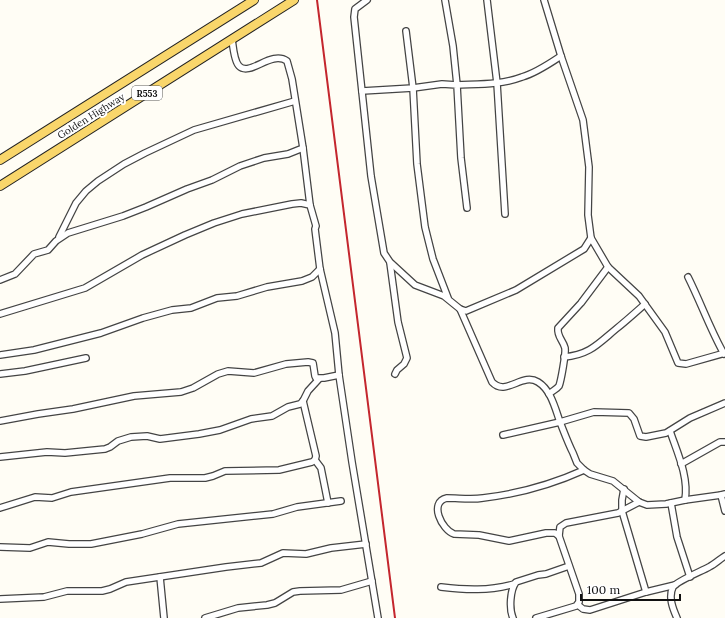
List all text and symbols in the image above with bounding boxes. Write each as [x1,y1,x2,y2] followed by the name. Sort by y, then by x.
[132,86,162,100] road number: R553
[55,90,128,142] street label: Golden Highway
[581,576,680,602] scale bar
[587,582,620,597] text: 100 m

